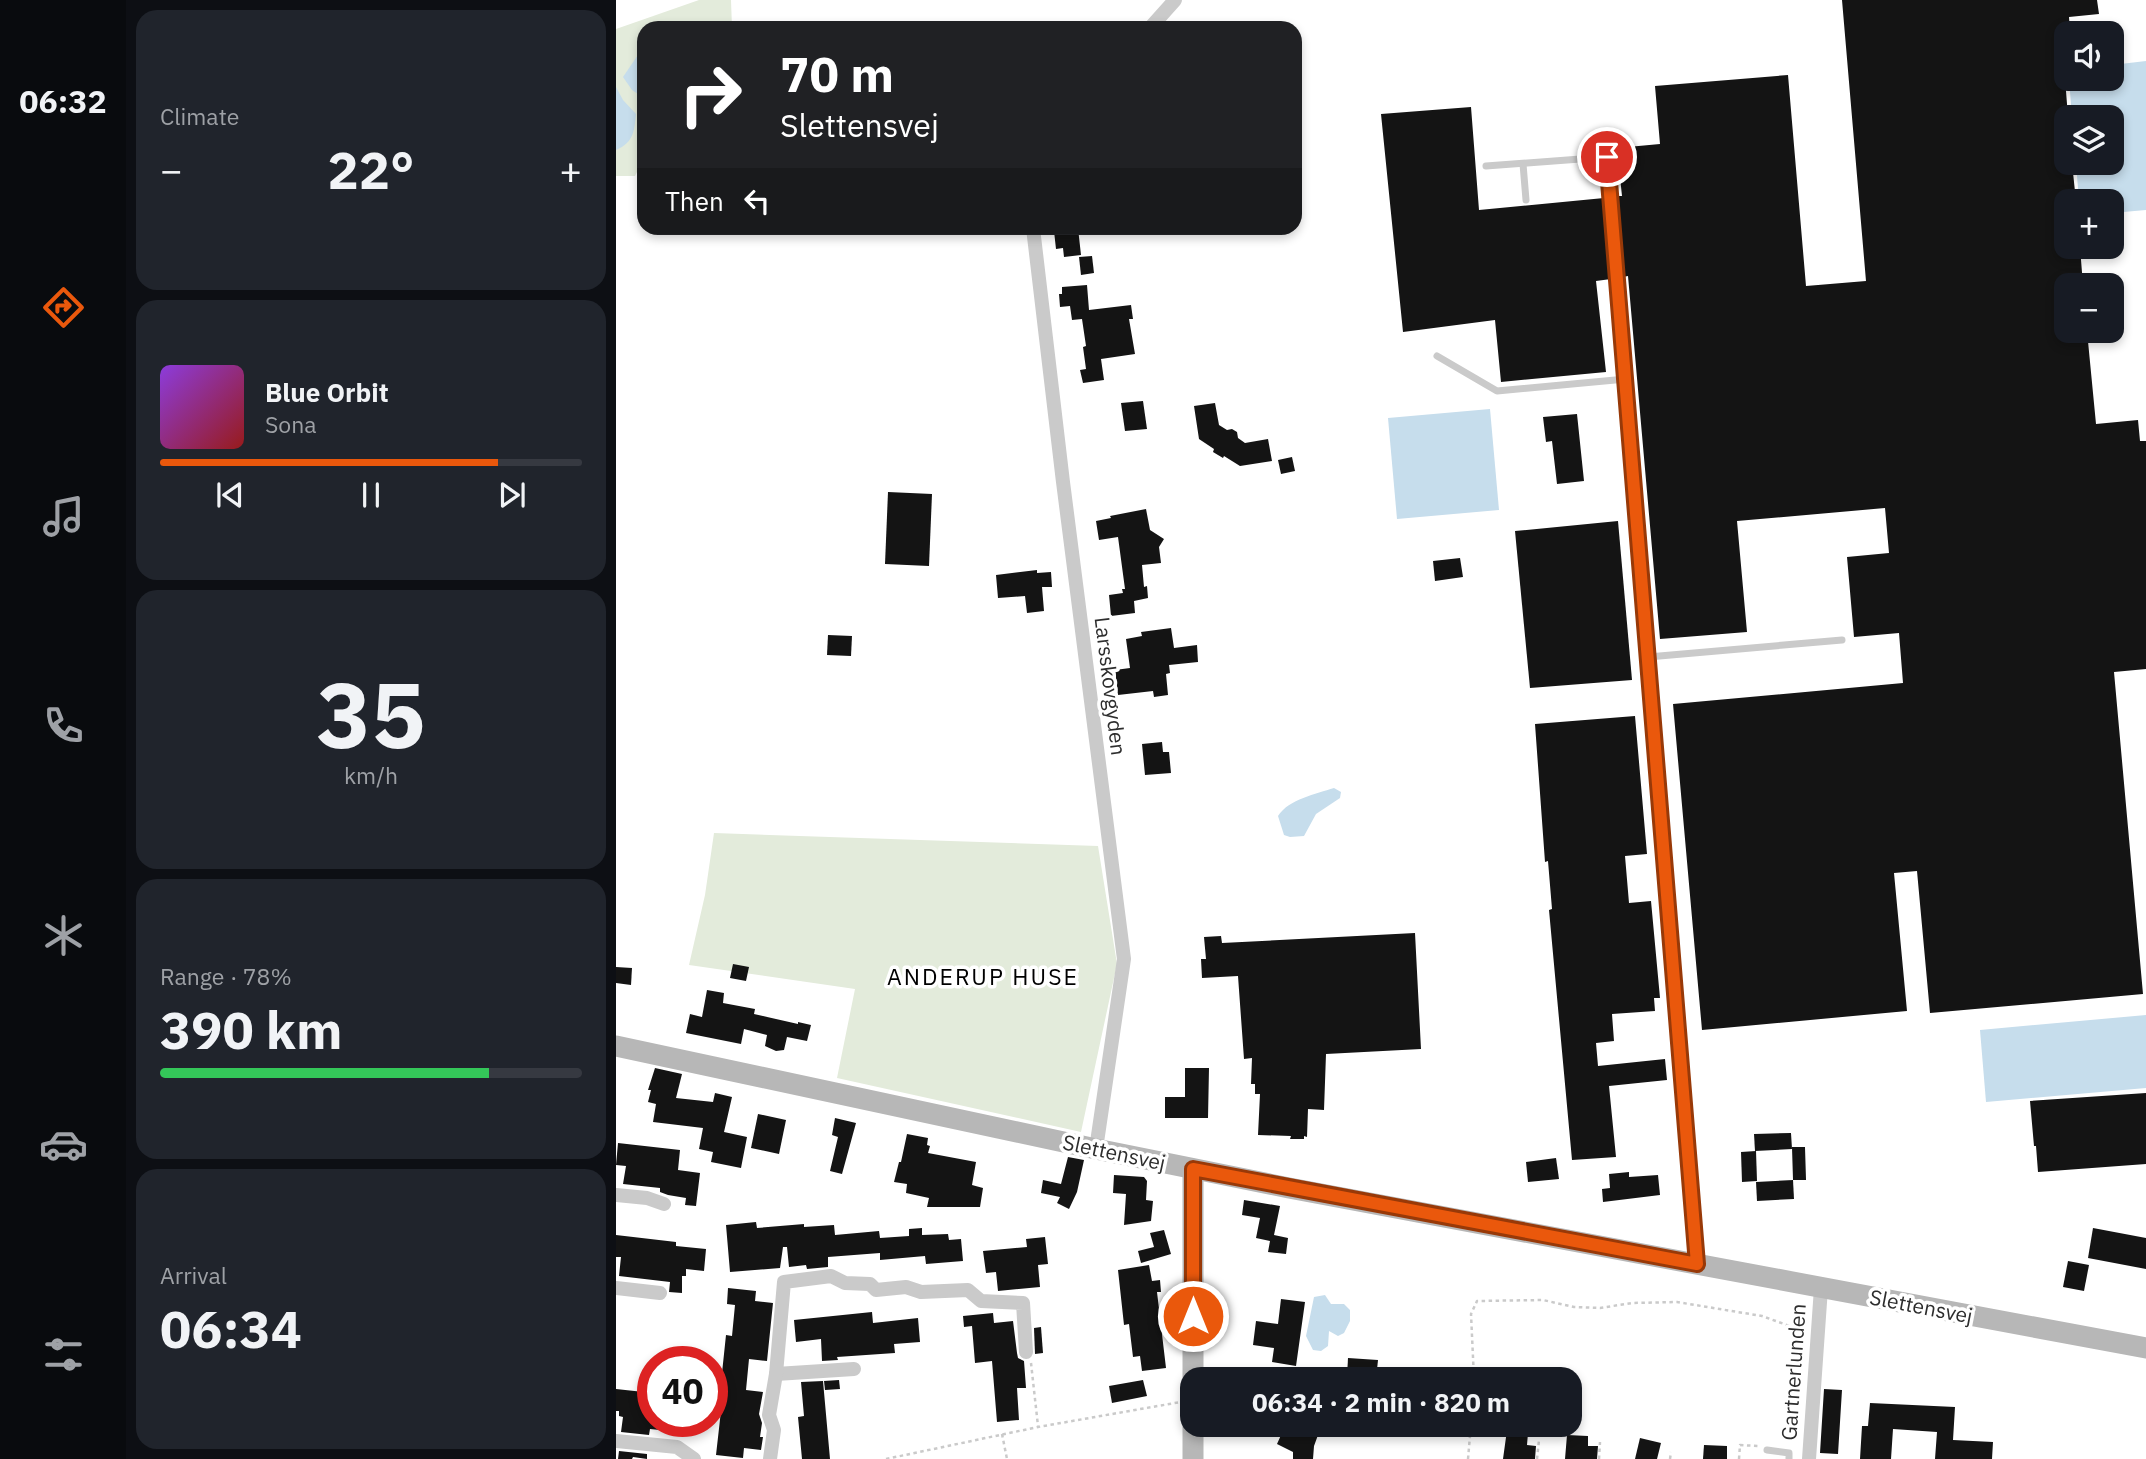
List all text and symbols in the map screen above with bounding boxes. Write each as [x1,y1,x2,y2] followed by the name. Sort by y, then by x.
[2054,21,2124,343] map controls
[2054,21,2124,91] button: sound
[780,42,894,105] text: 70 m
[665,49,756,140] icon: right
[19,80,107,122] text: 06:32
[160,101,239,131] text: Climate
[780,104,939,146] text: Slettensvej
[2054,105,2124,175] button: layers
[1577,127,1637,187] pin
[328,136,414,203] text: 22°
[1588,138,1626,176] icon: arrive
[160,145,183,194] text: −
[559,145,582,194] text: +
[738,182,776,220] icon: left
[665,184,724,218] text: Then
[2054,189,2124,259] button: +
[2054,273,2124,343] button: −
[39,283,88,332] icon: directions
[265,375,389,409] text: Blue Orbit
[265,409,317,439] text: Sona
[211,476,249,514] icon: previous
[352,476,390,514] icon: pause
[493,476,531,514] icon: next
[39,492,88,541] icon: music
[1089,615,1133,757] street label: Larsskovgyden
[316,655,426,773] text: 35
[39,701,88,750] icon: phone
[344,760,398,790] text: km/h
[39,911,88,960] icon: climate
[160,961,292,991] text: Range · 78%
[887,961,1079,991] district label: ANDERUP HUSE
[160,996,342,1063] text: 390 km
[39,1120,88,1169] icon: car
[1060,1127,1168,1177] street label: Slettensvej
[160,1260,227,1290] text: Arrival
[1156,1279,1230,1353] position arrow
[1867,1282,1975,1330] street label: Slettensvej
[160,1295,302,1362] text: 06:34
[1774,1302,1812,1441] street label: Gartnerlunden
[39,1330,88,1379] icon: filters
[637,1346,728,1437] speed limit sign: 40
[1252,1385,1510,1419] text: 06:34 · 2 min · 820 m

